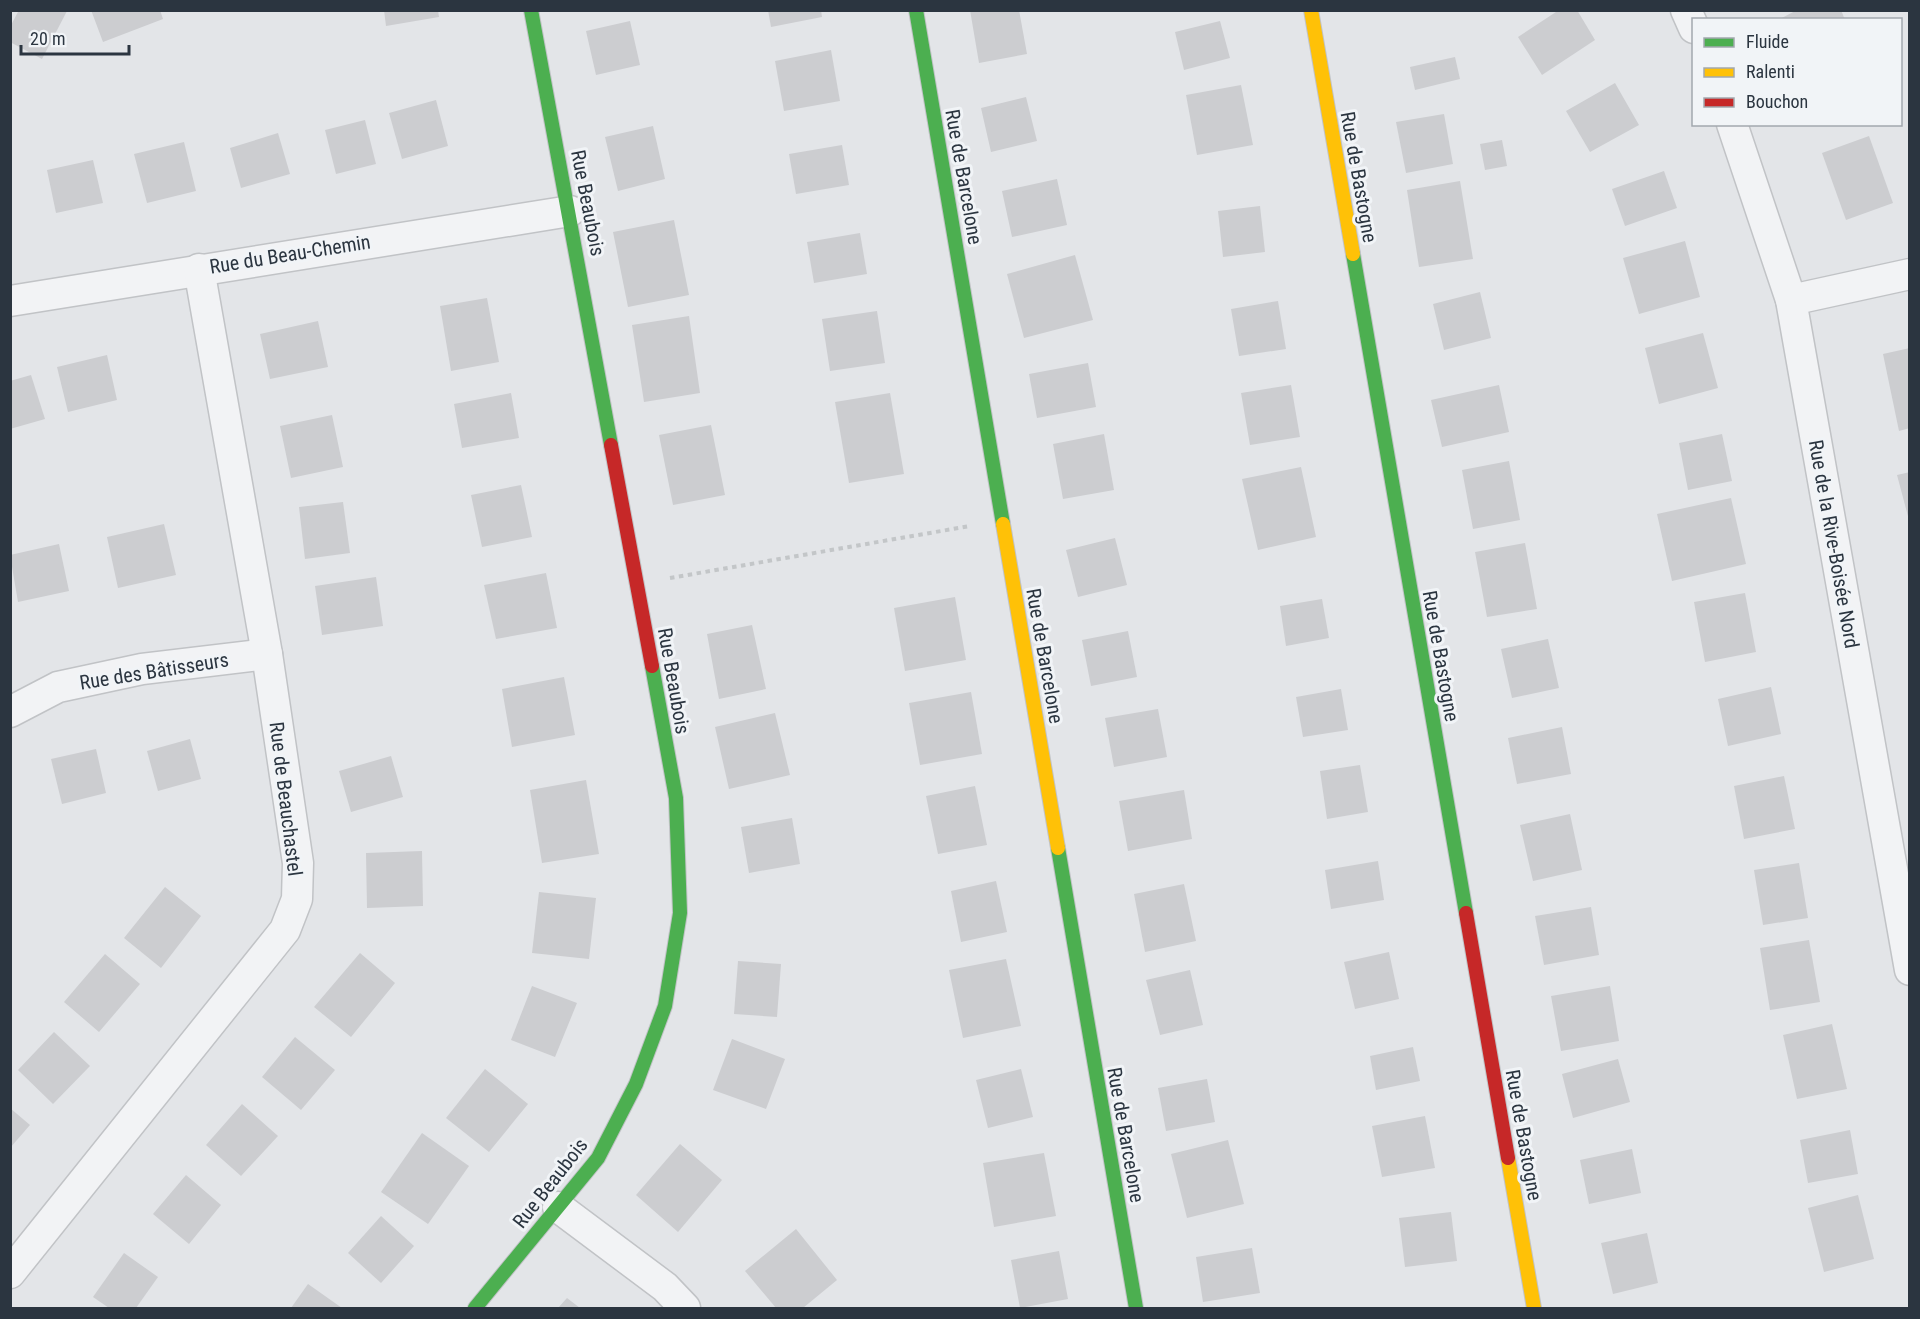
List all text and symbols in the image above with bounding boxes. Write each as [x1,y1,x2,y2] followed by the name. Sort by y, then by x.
[21,18,129,56] scale bar
[1692,18,1902,126] legend
[30,28,65,49] text: 20 m
[1746,31,1789,52] text: Fluide
[1746,61,1795,82] text: Ralenti
[1746,91,1808,112] text: Bouchon
[940,108,988,246] street label: Rue de Barcelone
[1336,110,1382,244] street label: Rue de Bastogne
[566,148,610,258] street label: Rue Beaubois
[208,229,372,279] street label: Rue du Beau-Chemin
[1804,438,1864,650] street label: Rue de la Rive-Boisée Nord
[1021,587,1069,725] street label: Rue de Barcelone
[1418,589,1464,723] street label: Rue de Bastogne
[653,626,695,736] street label: Rue Beaubois
[78,647,230,695] street label: Rue des Bâtisseurs
[265,721,307,877] street label: Rue de Beauchastel
[1102,1066,1150,1204] street label: Rue de Barcelone
[1501,1068,1547,1202] street label: Rue de Bastogne
[507,1133,593,1233] street label: Rue Beaubois

